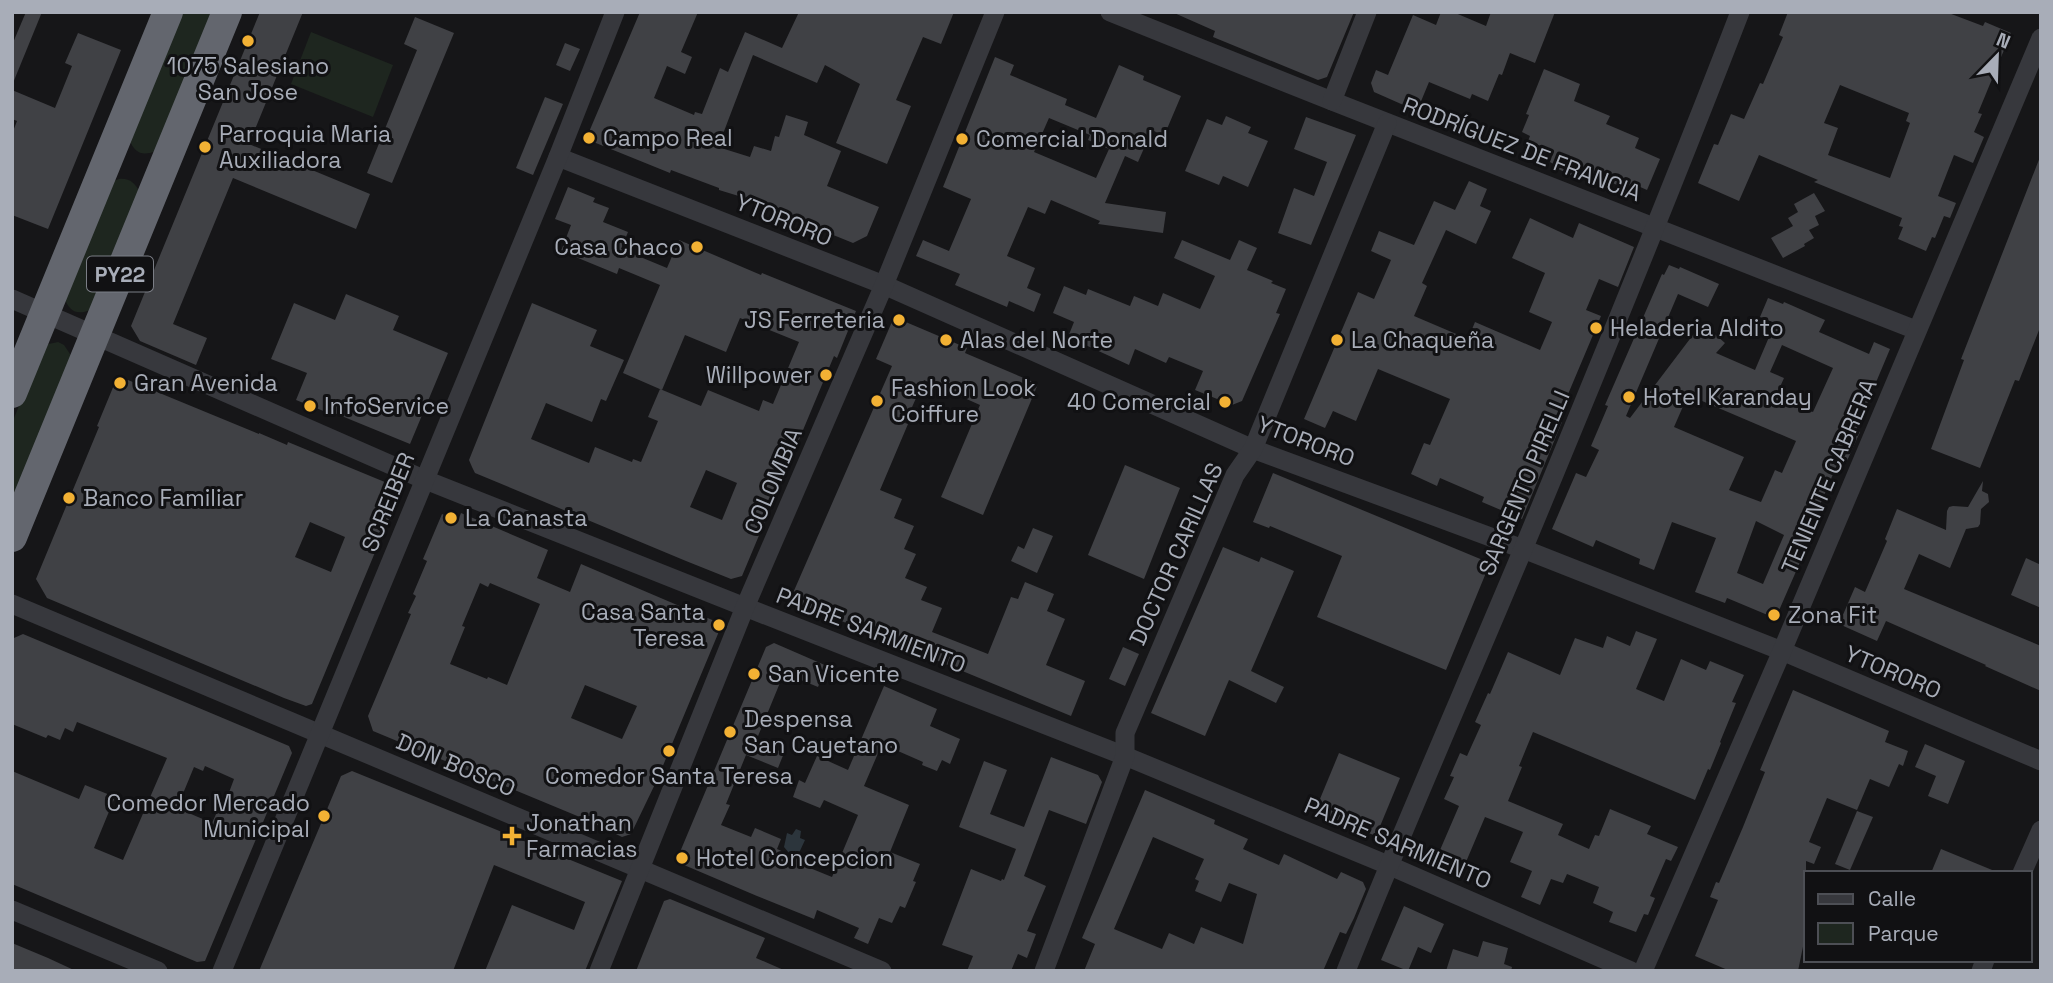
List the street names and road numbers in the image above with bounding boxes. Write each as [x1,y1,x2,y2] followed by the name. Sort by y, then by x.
[1399,90,1645,208] street label: RODRÍGUEZ DE FRANCIA
[731,187,837,253] street label: YTORORO
[87,256,153,292] road number: PY22
[1774,374,1884,578] street label: TENIENTE CABRERA
[1471,386,1577,580] street label: SARGENTO PIRELLI
[1253,409,1359,473] street label: YTORORO
[737,423,809,539] street label: COLOMBIA
[354,448,422,556] street label: SCREIBER
[1122,458,1230,650] street label: DOCTOR CARILLAS
[772,580,970,680] street label: PADRE SARMIENTO
[1840,638,1946,706] street label: YTORORO
[392,726,520,804] street label: DON BOSCO
[1300,790,1496,896] street label: PADRE SARMIENTO

